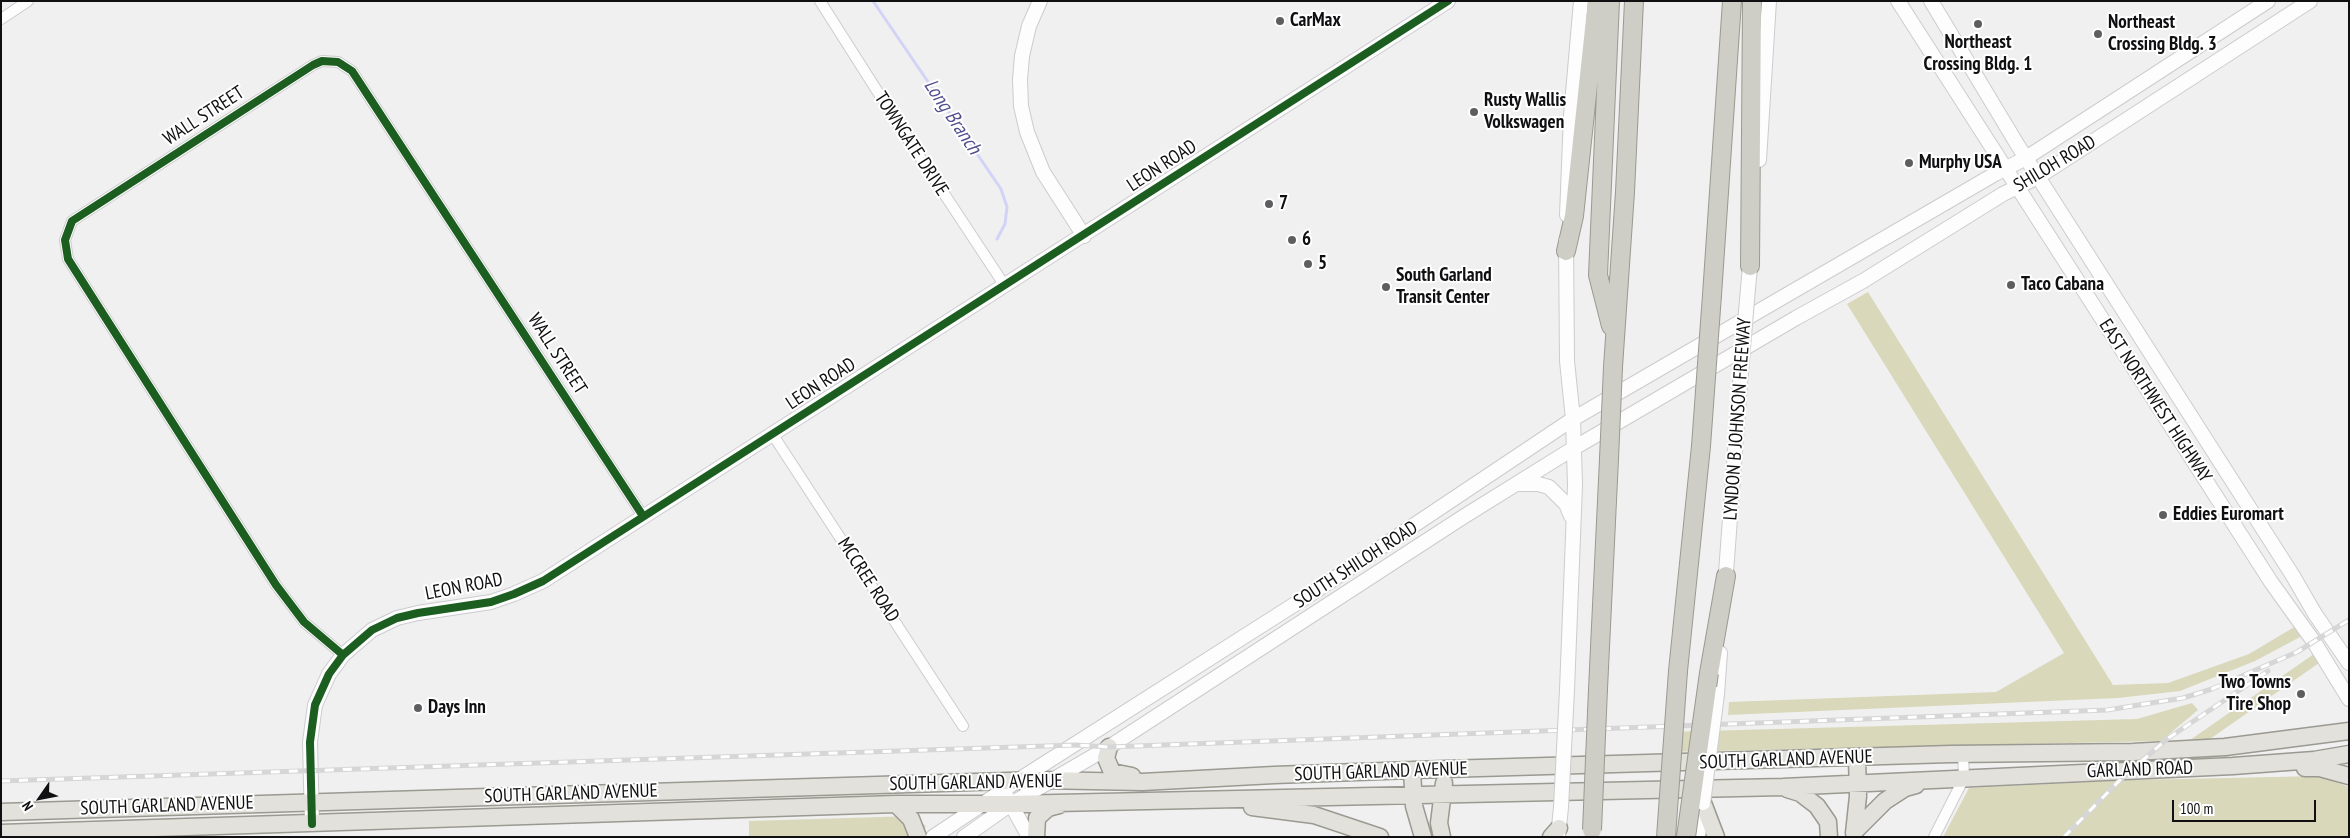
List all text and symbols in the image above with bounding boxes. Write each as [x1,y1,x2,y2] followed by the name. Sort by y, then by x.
[1290,10,1341,32] place label: CarMax
[2108,12,2217,56] place label: Northeast Crossing Bldg. 3
[1274,15,1286,27] marker: CarMax
[1972,18,1984,30] marker: Northeast Crossing Bldg. 1
[2092,28,2104,40] marker: Northeast Crossing Bldg. 3
[1924,32,2032,76] place label: Northeast Crossing Bldg. 1
[918,75,986,159] water label: Long Branch
[159,81,249,151] street label: WALL STREET
[869,88,953,200] street label: TOWNGATE DRIVE
[1484,90,1566,134] place label: Rusty Wallis Volkswagen
[1468,106,1480,118] marker: Rusty Wallis Volkswagen
[2010,131,2100,197] street label: SHILOH ROAD
[1123,135,1201,197] street label: LEON ROAD
[1919,152,2002,174] place label: Murphy USA
[1903,157,1915,169] marker: Murphy USA
[1279,193,1288,215] place label: 7
[1263,198,1275,210] marker: 7
[1302,229,1311,251] place label: 6
[1286,234,1298,246] marker: 6
[1318,253,1327,275] place label: 5
[1302,258,1314,270] marker: 5
[1396,265,1492,309] place label: South Garland Transit Center
[2021,274,2104,296] place label: Taco Cabana
[2005,279,2017,291] marker: Taco Cabana
[1380,281,1392,293] marker: South Garland Transit Center
[522,309,592,399] street label: WALL STREET
[2094,315,2216,487] street label: EAST NORTHWEST HIGHWAY
[1720,317,1756,521] street label: LYNDON B JOHNSON FREEWAY
[782,353,860,415] street label: LEON ROAD
[2173,504,2284,526] place label: Eddies Euromart
[2157,509,2169,521] marker: Eddies Euromart
[1290,517,1422,613] street label: SOUTH SHILOH ROAD
[832,533,904,627] street label: MCCREE ROAD
[423,568,505,606] street label: LEON ROAD
[2219,672,2291,716] place label: Two Towns Tire Shop
[2295,688,2307,700] marker: Two Towns Tire Shop
[428,697,486,719] place label: Days Inn
[412,702,424,714] marker: Days Inn
[1699,746,1873,774] street label: SOUTH GARLAND AVENUE
[2087,757,2193,783] street label: GARLAND ROAD
[1294,758,1468,786] street label: SOUTH GARLAND AVENUE
[889,770,1063,796] street label: SOUTH GARLAND AVENUE
[15,773,65,823] north arrow
[484,780,658,808] street label: SOUTH GARLAND AVENUE
[2175,790,2319,822] scale bar
[80,792,254,820] street label: SOUTH GARLAND AVENUE
[18,798,37,814] text: N
[2180,799,2213,818] text: 100 m

